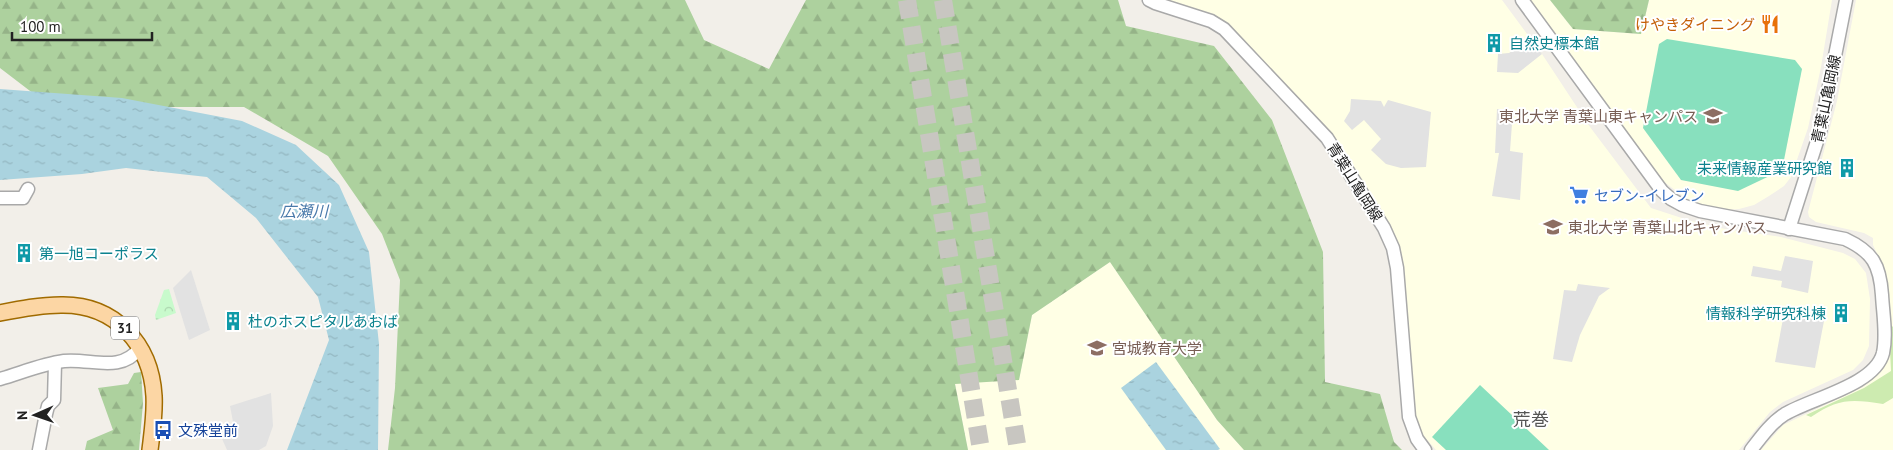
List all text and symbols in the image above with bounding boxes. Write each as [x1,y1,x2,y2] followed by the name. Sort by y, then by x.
[12,10,152,42] scale bar
[1759,13,1781,35] restaurant icon: けやきダイニング
[1635,15,1755,34] place label: けやきダイニング
[20,17,61,36] text: 100 m
[1483,32,1505,54] building icon: 自然史標本館
[1509,34,1599,53] place label: 自然史標本館
[1807,53,1845,145] street label: 青葉山亀岡線
[1702,105,1724,127] school or university icon: 東北大学 青葉山東キャンパス
[1499,107,1698,126] place label: 東北大学 青葉山東キャンパス
[1323,139,1387,225] street label: 青葉山亀岡線
[1836,157,1858,179] building icon: 未来情報産業研究館
[1697,159,1832,178] place label: 未来情報産業研究館
[1568,184,1590,206] supermarket icon: セブン-イレブン
[1594,186,1704,205] place label: セブン-イレブン
[280,201,330,221] water label: 広瀬川
[1542,216,1564,238] school or university icon: 東北大学 青葉山北キャンパス
[1568,218,1767,237] place label: 東北大学 青葉山北キャンパス
[13,242,35,264] building icon: 第一旭コーポラス
[39,244,159,263] place label: 第一旭コーポラス
[1830,302,1852,324] building icon: 情報科学研究科棟
[1706,304,1826,323] place label: 情報科学研究科棟
[222,310,244,332] building icon: 杜のホスピタルあおば
[248,312,398,331] place label: 杜のホスピタルあおば
[111,316,139,339] road number: 31
[1086,337,1108,359] school or university icon: 宮城教育大学
[1112,339,1202,358] place label: 宮城教育大学
[10,390,60,440] north arrow
[1513,408,1549,431] district label: 荒巻
[13,411,31,420] text: N
[152,419,174,441] bus stop icon: 文殊堂前
[178,421,238,440] place label: 文殊堂前

